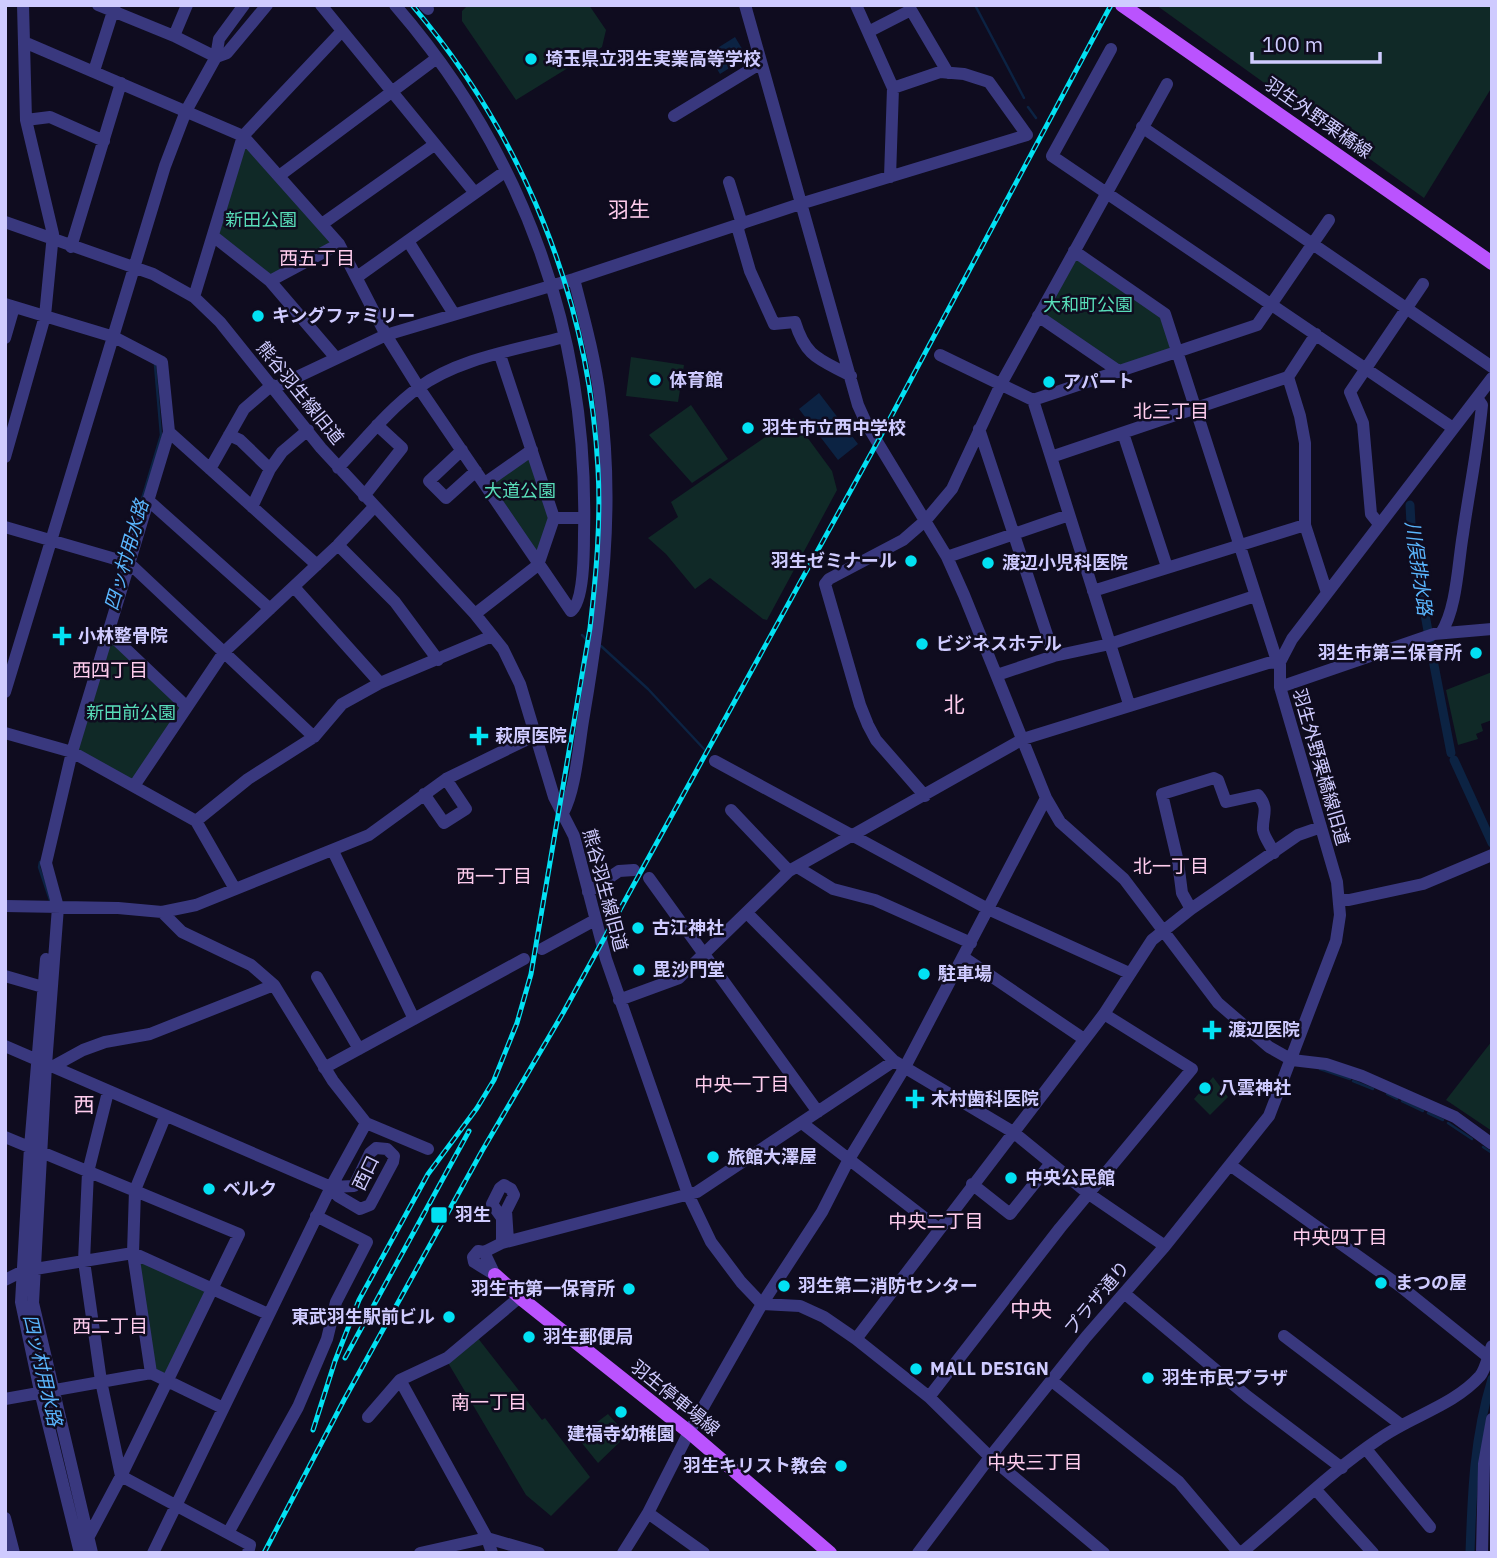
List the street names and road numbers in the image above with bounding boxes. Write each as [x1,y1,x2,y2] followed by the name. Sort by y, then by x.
[1260,72,1376,163] street label: 羽生外野栗橋線
[252,336,349,449] street label: 熊谷羽生線旧道
[1288,686,1355,848] street label: 羽生外野栗橋線旧道
[578,826,633,954] street label: 熊谷羽生線旧道
[347,1152,384,1194] street label: 西口
[1059,1256,1134,1340] street label: プラザ通り
[626,1355,725,1441] street label: 羽生停車場線

